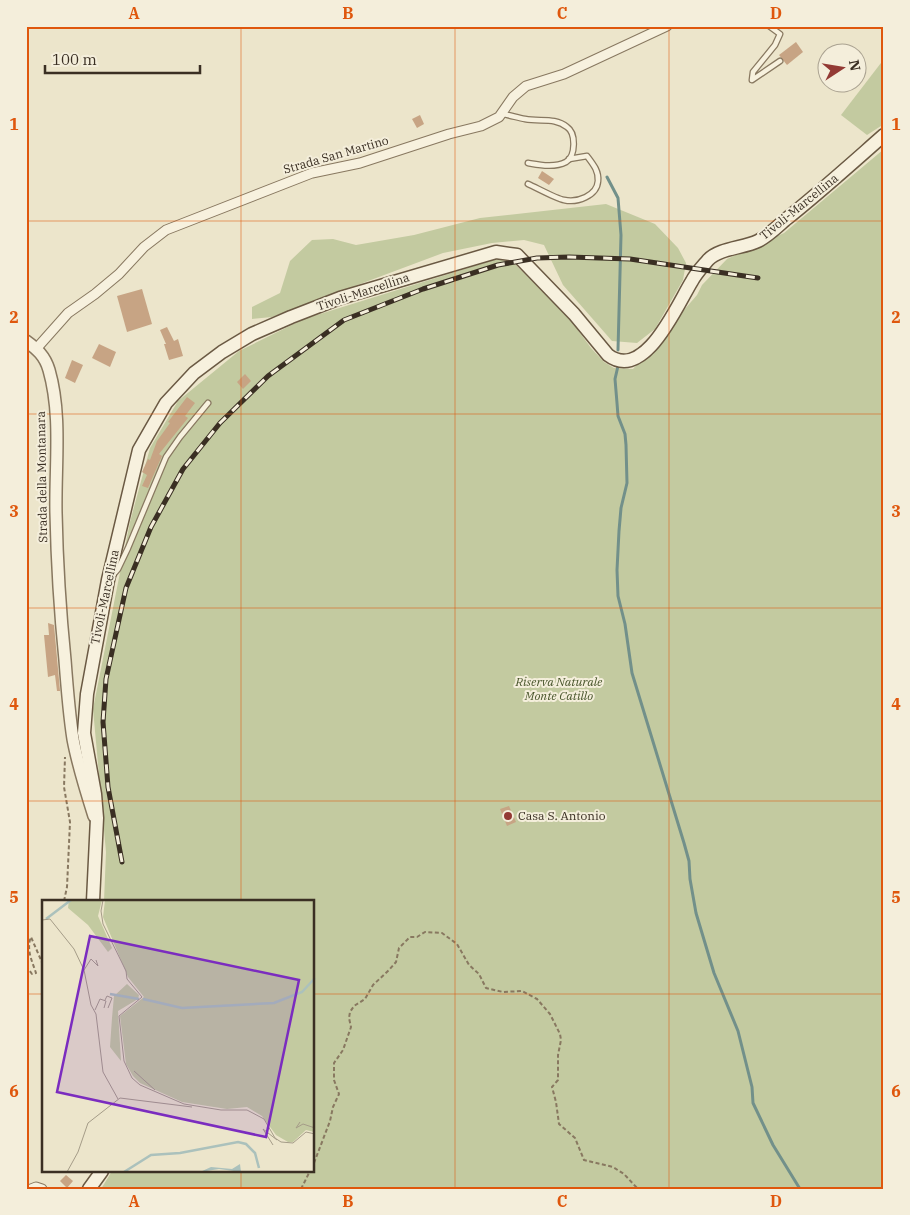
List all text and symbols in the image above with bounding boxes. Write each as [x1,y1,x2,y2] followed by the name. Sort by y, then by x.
[128,3,140,23] text: A
[342,3,354,23] text: B
[557,3,567,23] text: C
[770,3,782,23] text: D
[45,42,200,74] scale bar
[818,42,868,92] north arrow
[52,50,97,69] text: 100 m
[845,58,865,73] text: N
[9,114,19,134] text: 1
[891,114,901,134] text: 1
[282,132,390,177] street label: Strada San Martino
[756,170,841,243] street label: Tivoli-Marcellina
[314,269,412,314] street label: Tivoli-Marcellina
[9,307,19,327] text: 2
[891,307,901,327] text: 2
[33,411,50,543] street label: Strada della Montanara
[9,501,19,521] text: 3
[891,501,901,521] text: 3
[87,548,122,646] street label: Tivoli-Marcellina
[515,674,603,703] park label: Riserva Naturale Monte Catillo
[9,694,19,714] text: 4
[891,694,901,714] text: 4
[518,808,606,823] place label: Casa S. Antonio
[502,810,514,822] marker: Casa S. Antonio
[9,887,19,907] text: 5
[891,887,901,907] text: 5
[42,900,315,1172] inset map
[9,1081,19,1101] text: 6
[891,1081,901,1101] text: 6
[128,1191,140,1211] text: A
[342,1191,354,1211] text: B
[557,1191,567,1211] text: C
[770,1191,782,1211] text: D

